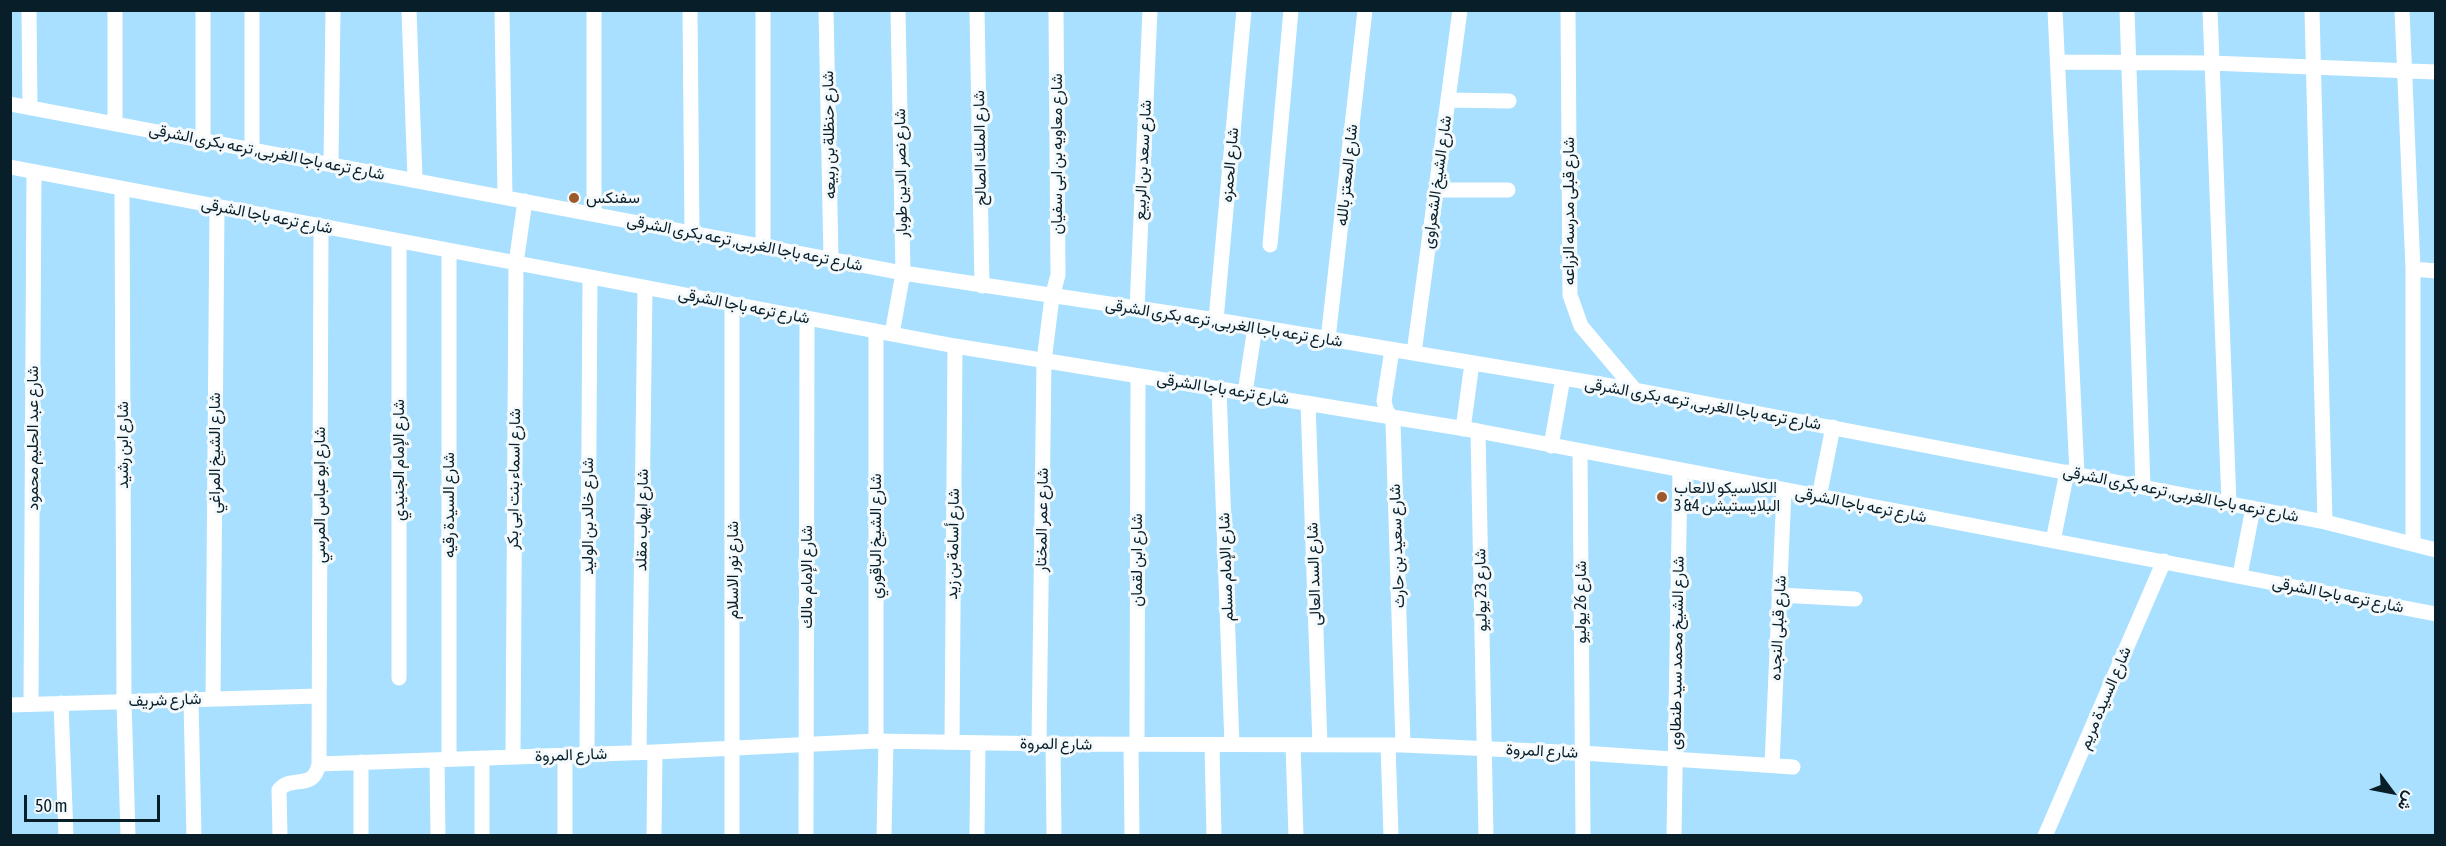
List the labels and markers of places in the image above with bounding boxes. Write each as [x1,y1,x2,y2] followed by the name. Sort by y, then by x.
[586,188,640,208] place label: سفنكس
[567,191,581,205] marker: سفنكس
[1674,478,1780,516] place label: الكلاسيكو لالعاب البلايستيشن 4& 3
[1655,490,1669,504] marker: الكلاسيكو لالعاب البلايستيشن 4& 3

